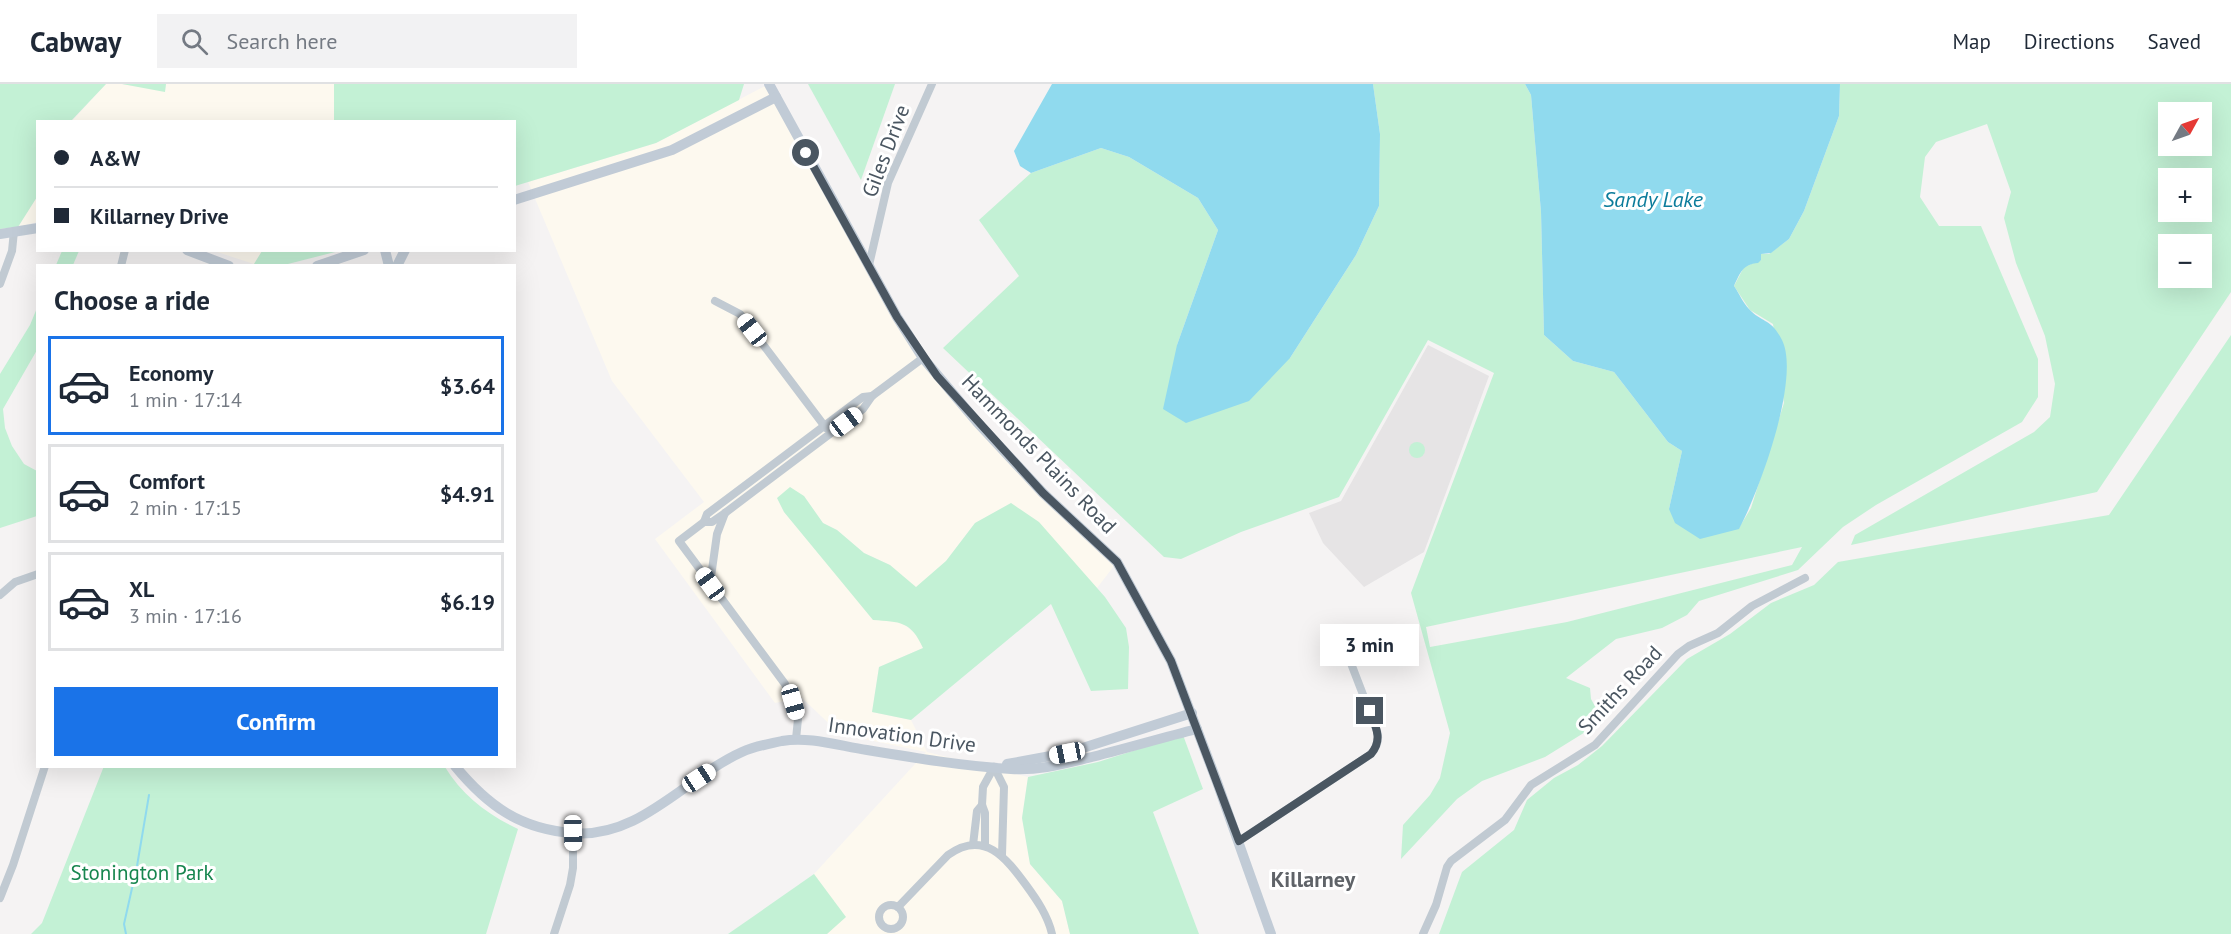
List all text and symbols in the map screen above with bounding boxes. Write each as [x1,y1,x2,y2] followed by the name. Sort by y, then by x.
[157,14,577,68] search box
[30,23,121,60] text: Cabway
[178,25,211,58] icon: search
[226,27,337,55] text: Search here
[1952,28,1991,55] text: Map
[2024,28,2115,55] text: Directions
[2148,28,2201,55] text: Saved
[856,101,915,201] street label: Giles Drive
[2158,102,2212,156] north arrow
[2158,102,2212,288] map controls
[792,139,819,166] route start
[90,144,140,172] text: A&W
[2158,168,2212,222] button: +
[1603,185,1704,213] water label: Sandy Lake
[90,202,229,230] text: Killarney Drive
[2158,234,2212,288] button: −
[54,283,210,317] text: Choose a ride
[734,310,770,350] car
[57,359,111,413] icon: car
[129,359,213,387] text: Economy
[956,368,1123,539] street label: Hammonds Plains Road
[440,372,495,400] text: $3.64
[129,387,242,413] text: 1 min · 17:14
[826,404,866,440] car
[57,467,111,521] icon: car
[129,467,205,495] text: Comfort
[440,480,495,508] text: $4.91
[129,495,242,521] text: 2 min · 17:15
[692,564,728,604] car
[57,575,111,629] icon: car
[129,575,154,603] text: XL
[440,588,495,616] text: $6.19
[129,603,242,629] text: 3 min · 17:16
[1320,624,1420,666] callout: 3 min
[1345,632,1394,658] text: 3 min
[1572,640,1667,740] street label: Smiths Road
[779,682,807,722] car
[54,687,498,756] button: Confirm
[1356,697,1383,724] route end
[827,711,978,758] street label: Innovation Drive
[1048,741,1086,765] car
[679,761,719,795] car
[564,815,582,851] car
[70,859,214,886] park label: Stonington Park
[1271,865,1356,893] district label: Killarney

